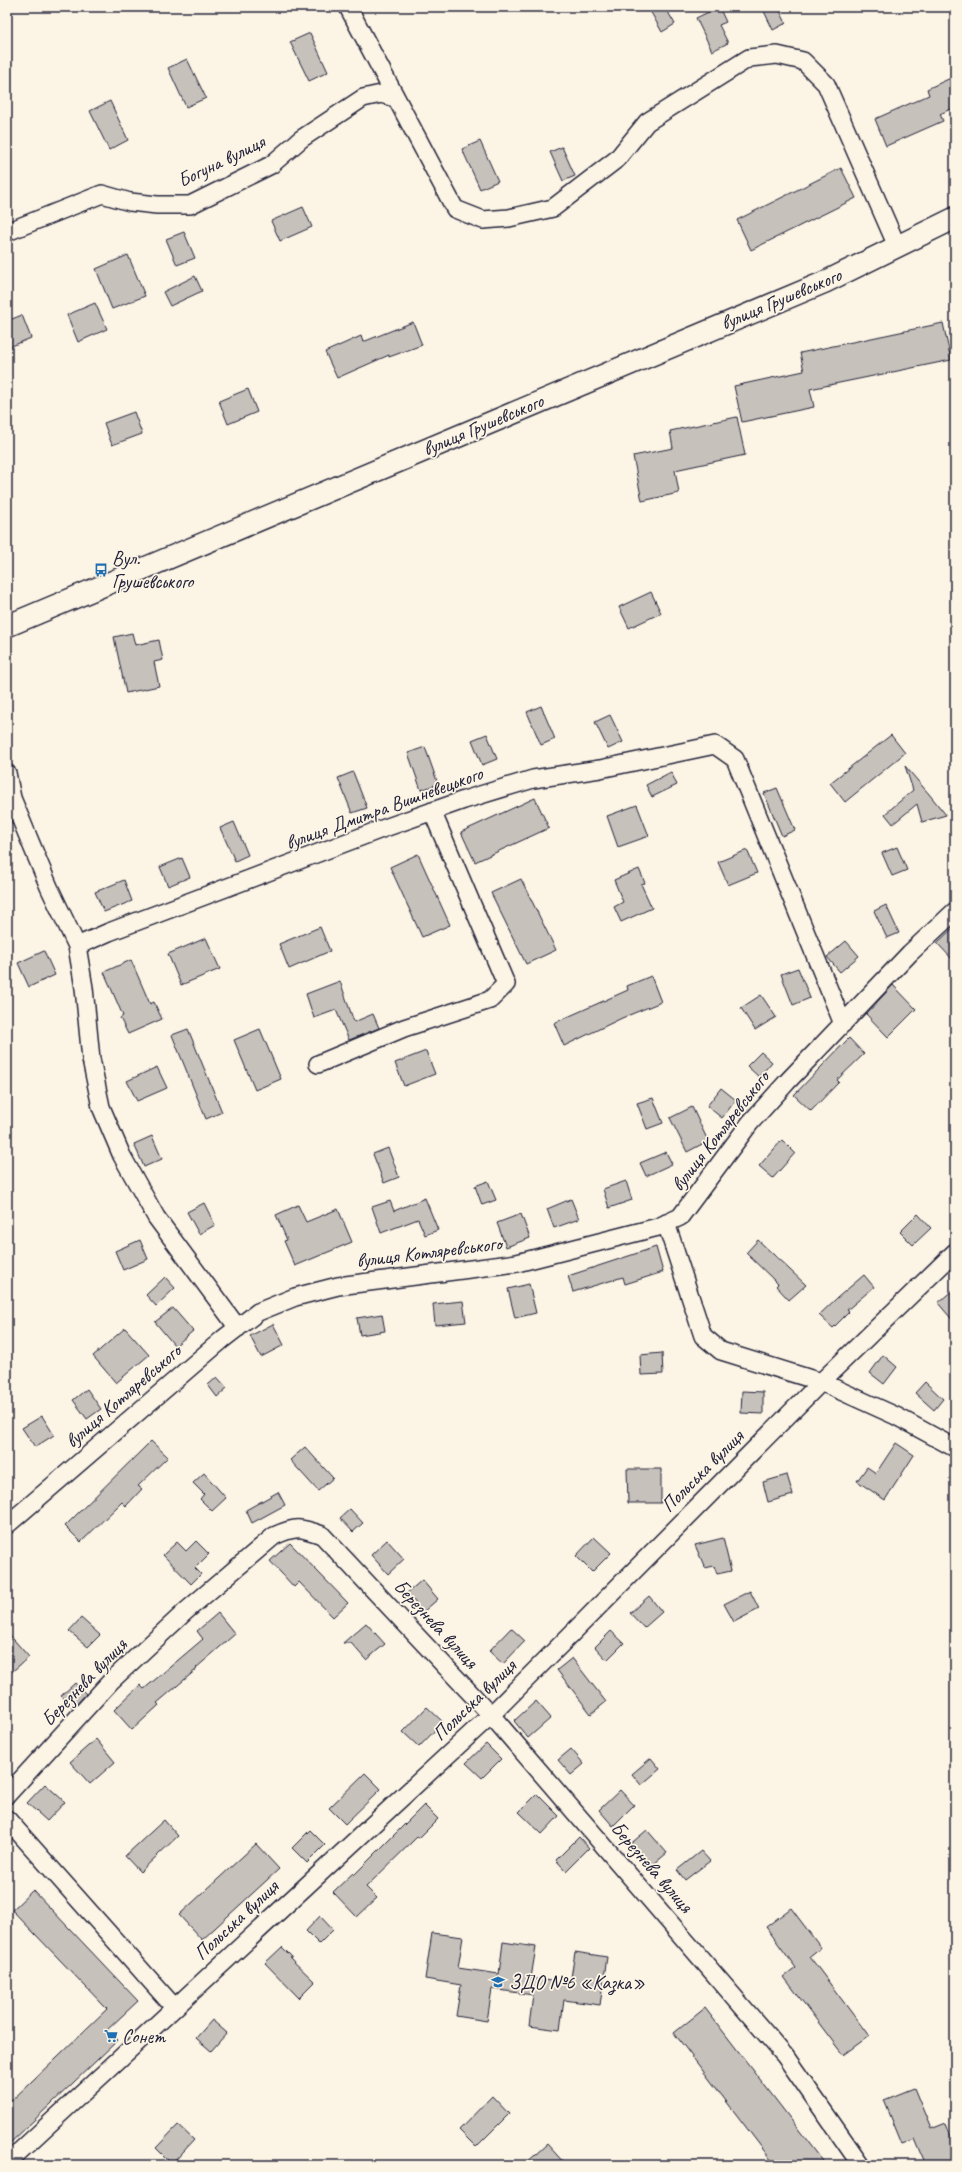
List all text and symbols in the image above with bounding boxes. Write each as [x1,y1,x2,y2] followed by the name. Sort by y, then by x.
[173,128,271,193] street label: Богуна вулиця
[717,262,846,336] street label: вулиця Грушевського
[419,388,548,462] street label: вулиця Грушевського
[112,546,194,594] place label: Вул. Грушевського
[93,562,109,578] bus stop icon: Вул. Грушевського
[282,760,487,855] street label: вулиця Дмитра Вишневецького
[665,1064,776,1196] street label: вулиця Котляревського
[355,1230,505,1273] street label: вулиця Котляревського
[60,1337,188,1453] street label: вулиця Котляревського
[655,1423,750,1518] street label: Польська вулиця
[388,1574,484,1674] street label: Березнева вулиця
[36,1632,133,1731] street label: Березнева вулиця
[427,1653,522,1746] street label: Польська вулиця
[605,1816,699,1918] street label: Березнева вулиця
[188,1873,285,1965] street label: Польська вулиця
[509,1970,645,1996] place label: ЗДО №6 «Казка»
[490,1974,506,1990] school or university icon: ЗДО №6 «Казка»
[122,2024,167,2049] place label: Сонет
[103,2028,119,2044] supermarket icon: Сонет

